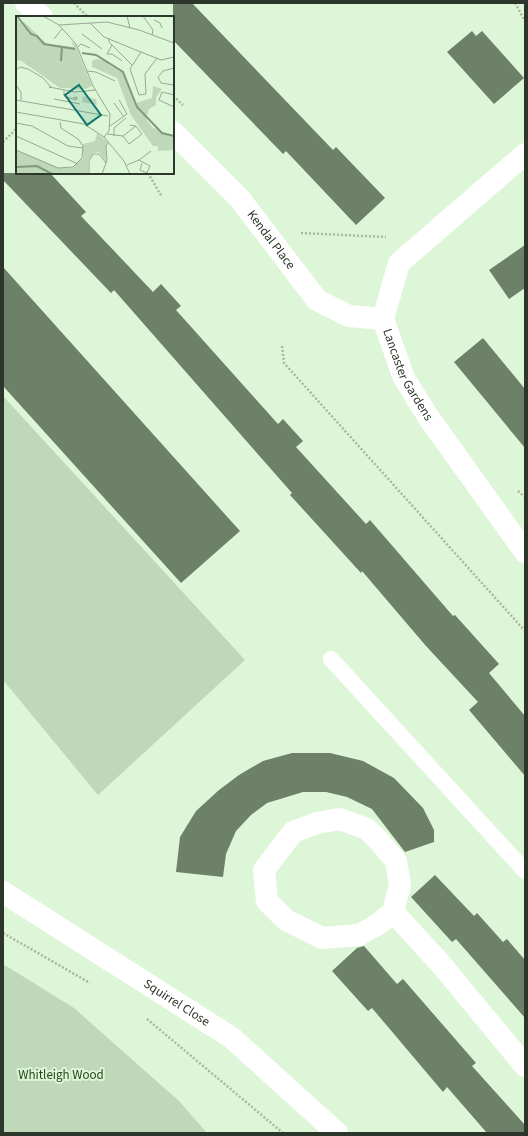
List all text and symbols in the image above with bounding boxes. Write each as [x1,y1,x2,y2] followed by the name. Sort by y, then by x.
[16,16,174,174] inset map
[243,206,299,273] street label: Kendal Place
[378,326,438,425] street label: Lancaster Gardens
[140,975,213,1031] street label: Squirrel Close
[18,1066,104,1084] park label: Whitleigh Wood

